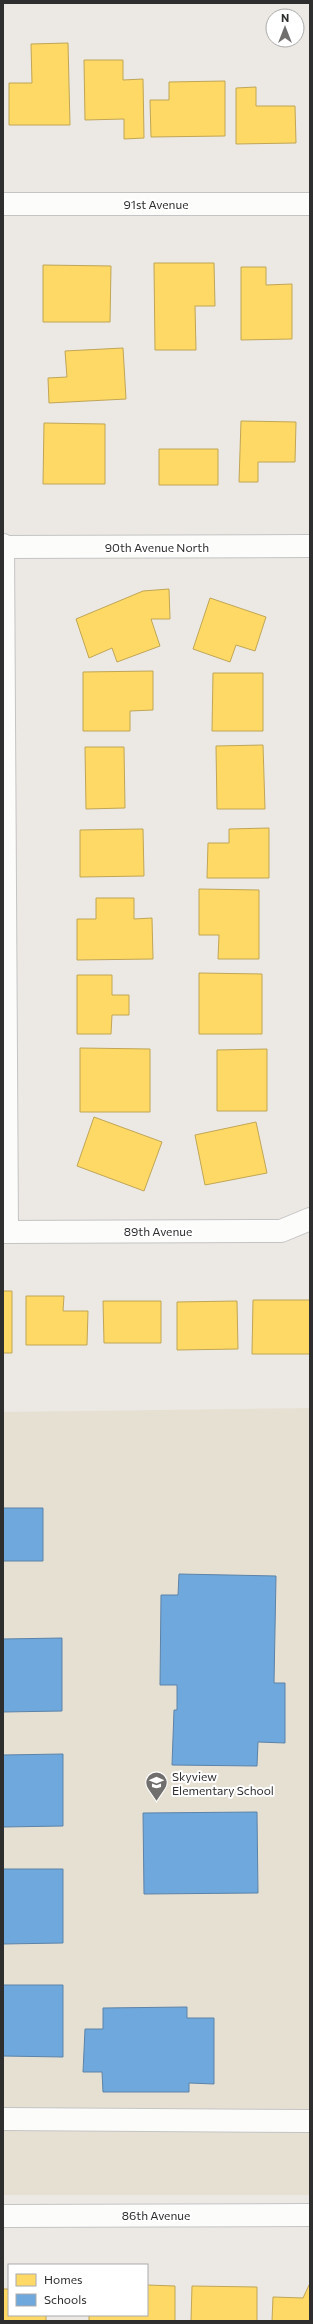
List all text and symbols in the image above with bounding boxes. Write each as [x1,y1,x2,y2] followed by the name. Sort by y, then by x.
[265,8,305,48] north arrow
[281,11,289,24] text: N
[123,197,189,211] street label: 91st Avenue
[105,540,209,554] street label: 90th Avenue North
[124,1224,192,1238] street label: 89th Avenue
[172,1769,274,1797] place label: Skyview Elementary School
[143,1770,169,1803] school or university icon: Skyview Elementary School
[122,2208,190,2222] street label: 86th Avenue
[8,2264,148,2316] legend
[44,2272,82,2286] text: Homes
[44,2292,87,2306] text: Schools

